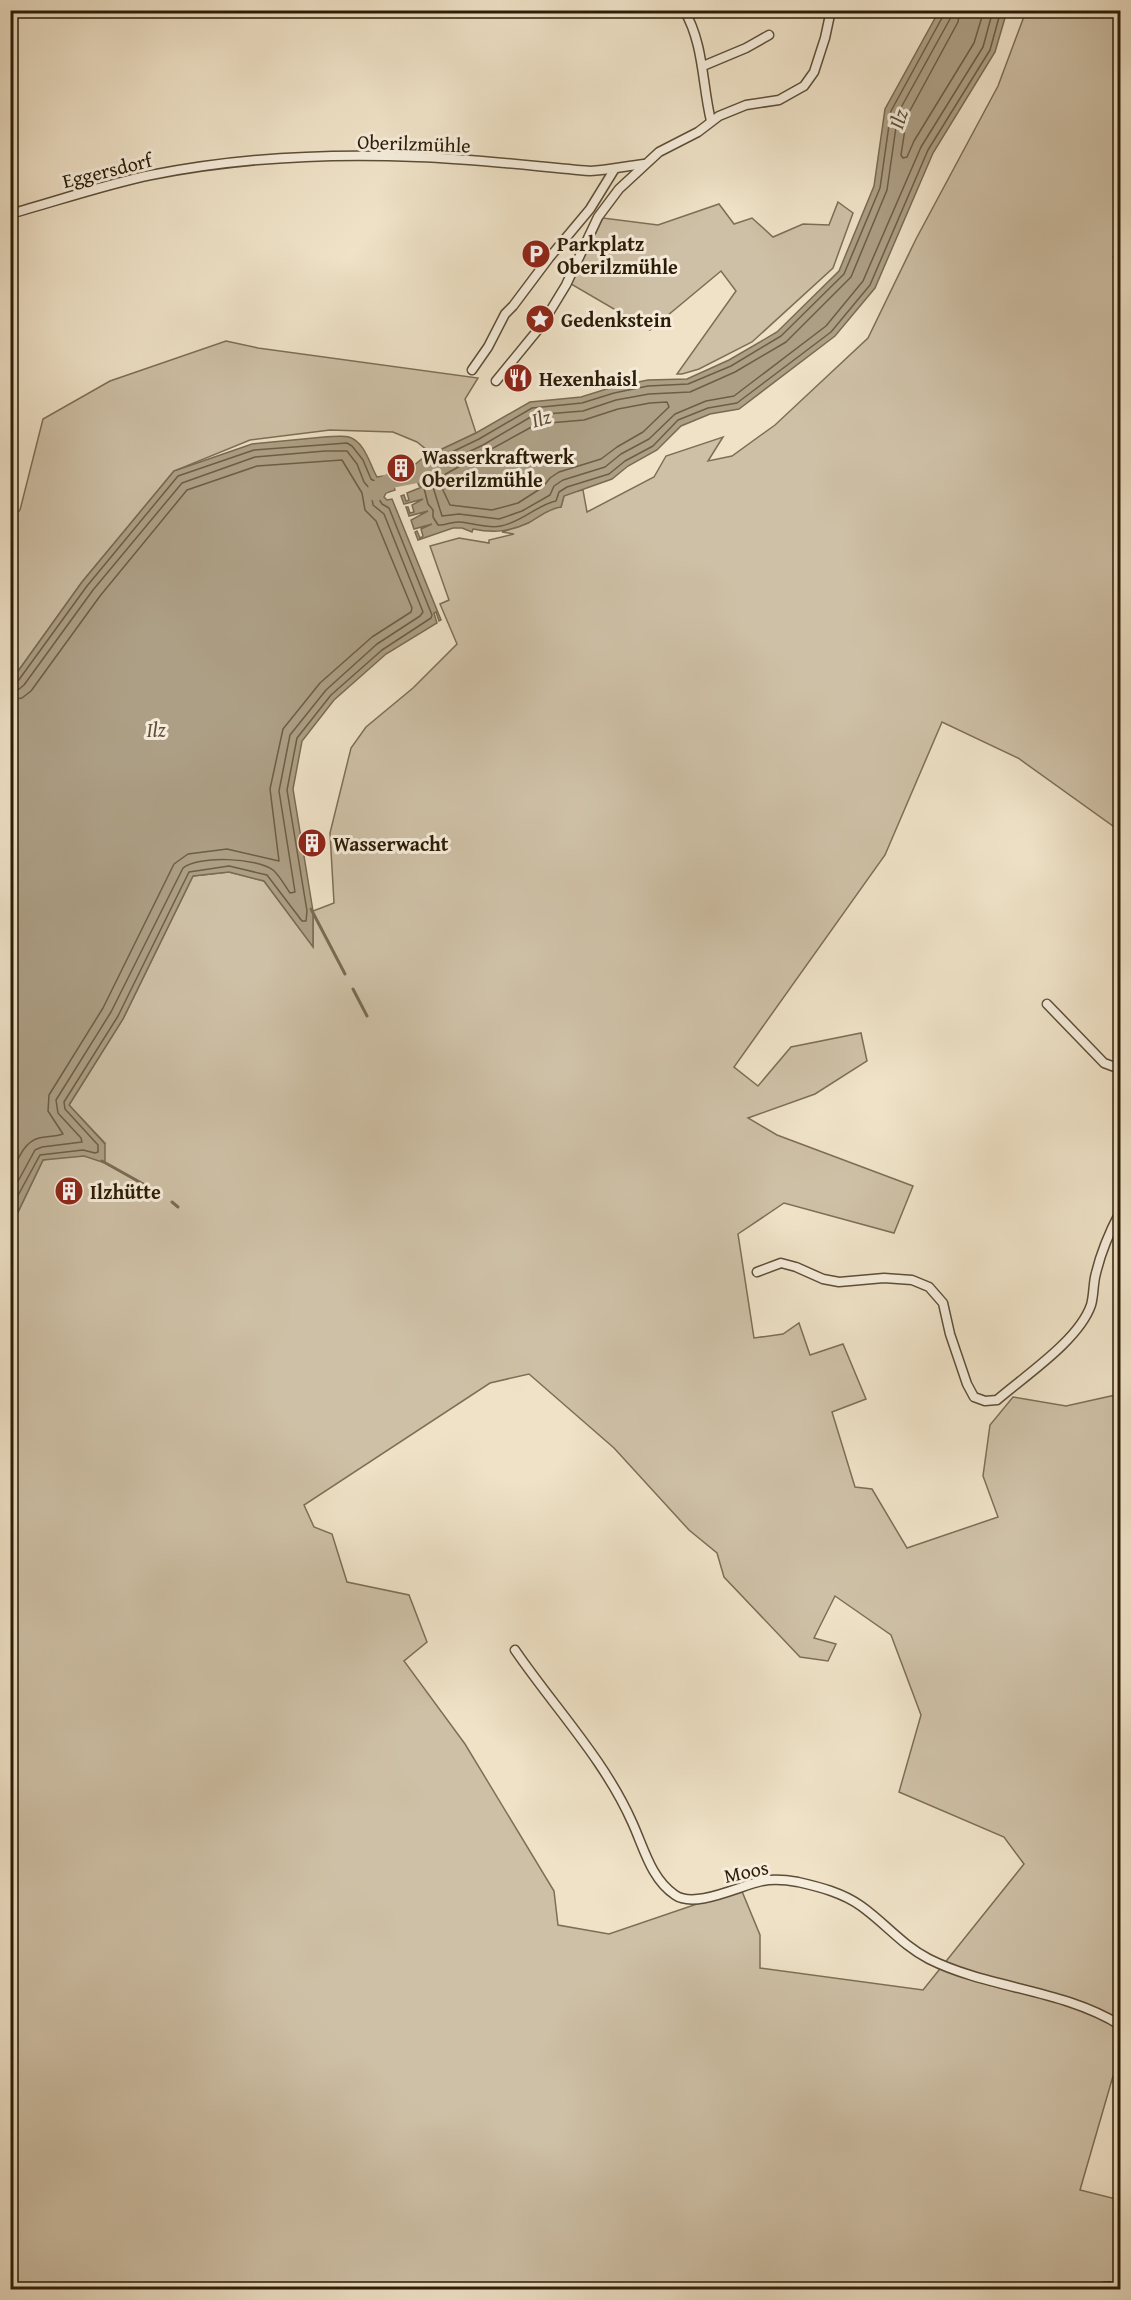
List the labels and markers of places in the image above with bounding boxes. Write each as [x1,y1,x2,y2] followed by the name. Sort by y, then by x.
[557,229,678,281] place label: Parkplatz Oberilzmühle
[520,238,552,270] parking icon: Parkplatz Oberilzmühle
[524,303,556,335] place icon: Gedenkstein
[561,305,672,334] place label: Gedenkstein
[502,362,534,394] restaurant icon: Hexenhaisl
[539,364,637,393] place label: Hexenhaisl
[422,442,575,494] place label: Wasserkraftwerk Oberilzmühle
[385,452,417,484] building icon: Wasserkraftwerk Oberilzmühle
[296,827,328,859] building icon: Wasserwacht
[333,829,449,858] place label: Wasserwacht
[53,1175,85,1207] building icon: Ilzhütte
[90,1177,161,1206] place label: Ilzhütte

